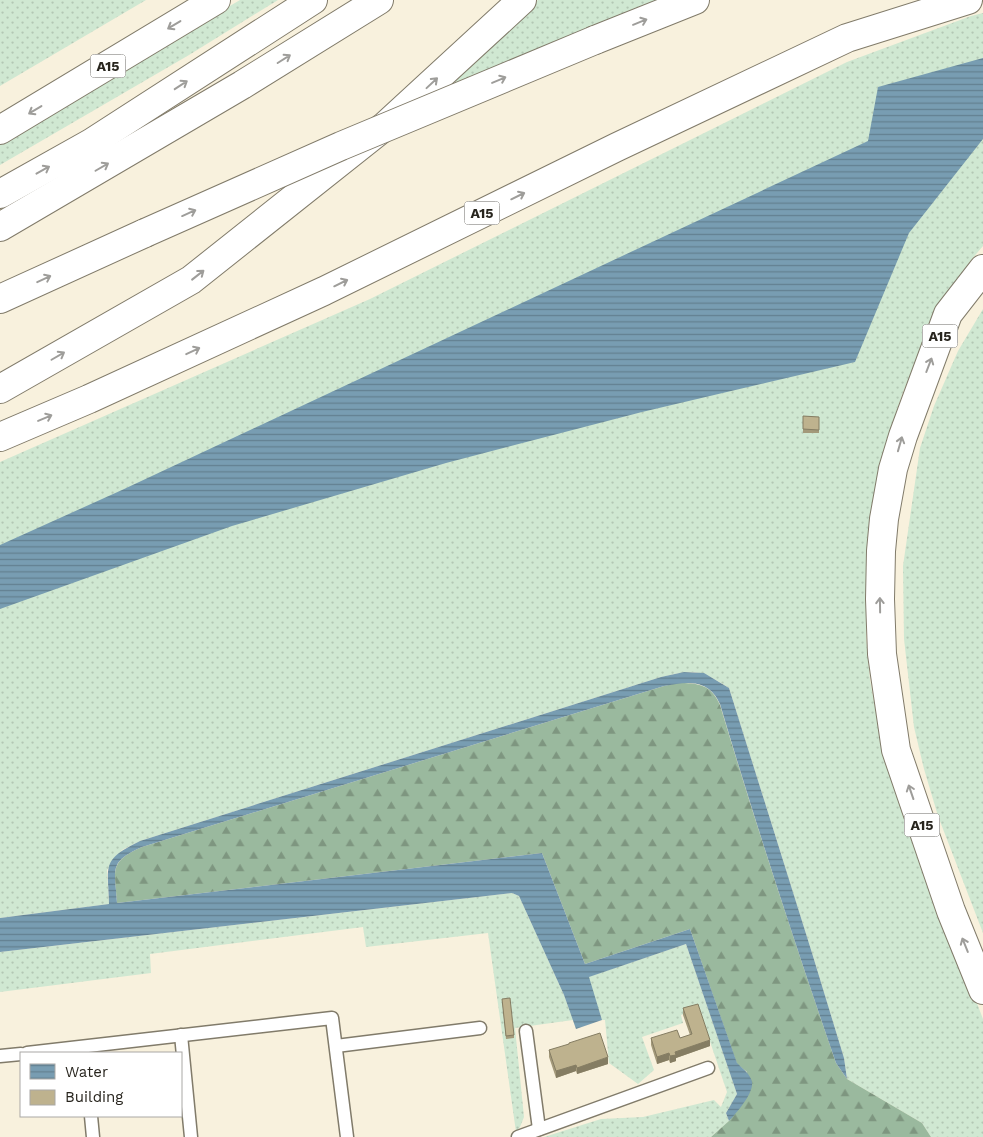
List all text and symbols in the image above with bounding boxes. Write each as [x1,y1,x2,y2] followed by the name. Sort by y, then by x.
[632,17,647,26] one-way arrow
[167,20,181,31] one-way arrow
[90,54,126,78] road number: A15
[276,54,290,64] one-way arrow
[491,74,506,84] one-way arrow
[425,77,438,89] one-way arrow
[174,80,188,90] one-way arrow
[28,105,43,115] one-way arrow
[95,162,109,172] one-way arrow
[35,165,50,175] one-way arrow
[510,191,525,200] one-way arrow
[464,202,500,224] road number: A15
[181,208,196,218] one-way arrow
[191,269,204,280] one-way arrow
[36,274,51,283] one-way arrow
[333,278,348,287] one-way arrow
[922,324,958,348] road number: A15
[185,346,200,356] one-way arrow
[50,351,64,361] one-way arrow
[924,358,934,373] one-way arrow
[37,412,52,422] one-way arrow
[896,437,906,453] one-way arrow
[875,597,885,614] one-way arrow
[905,784,915,800] one-way arrow
[904,814,940,836] road number: A15
[960,938,969,953] one-way arrow
[20,1052,182,1117] legend
[65,1063,108,1081] text: Water
[65,1088,123,1106] text: Building

